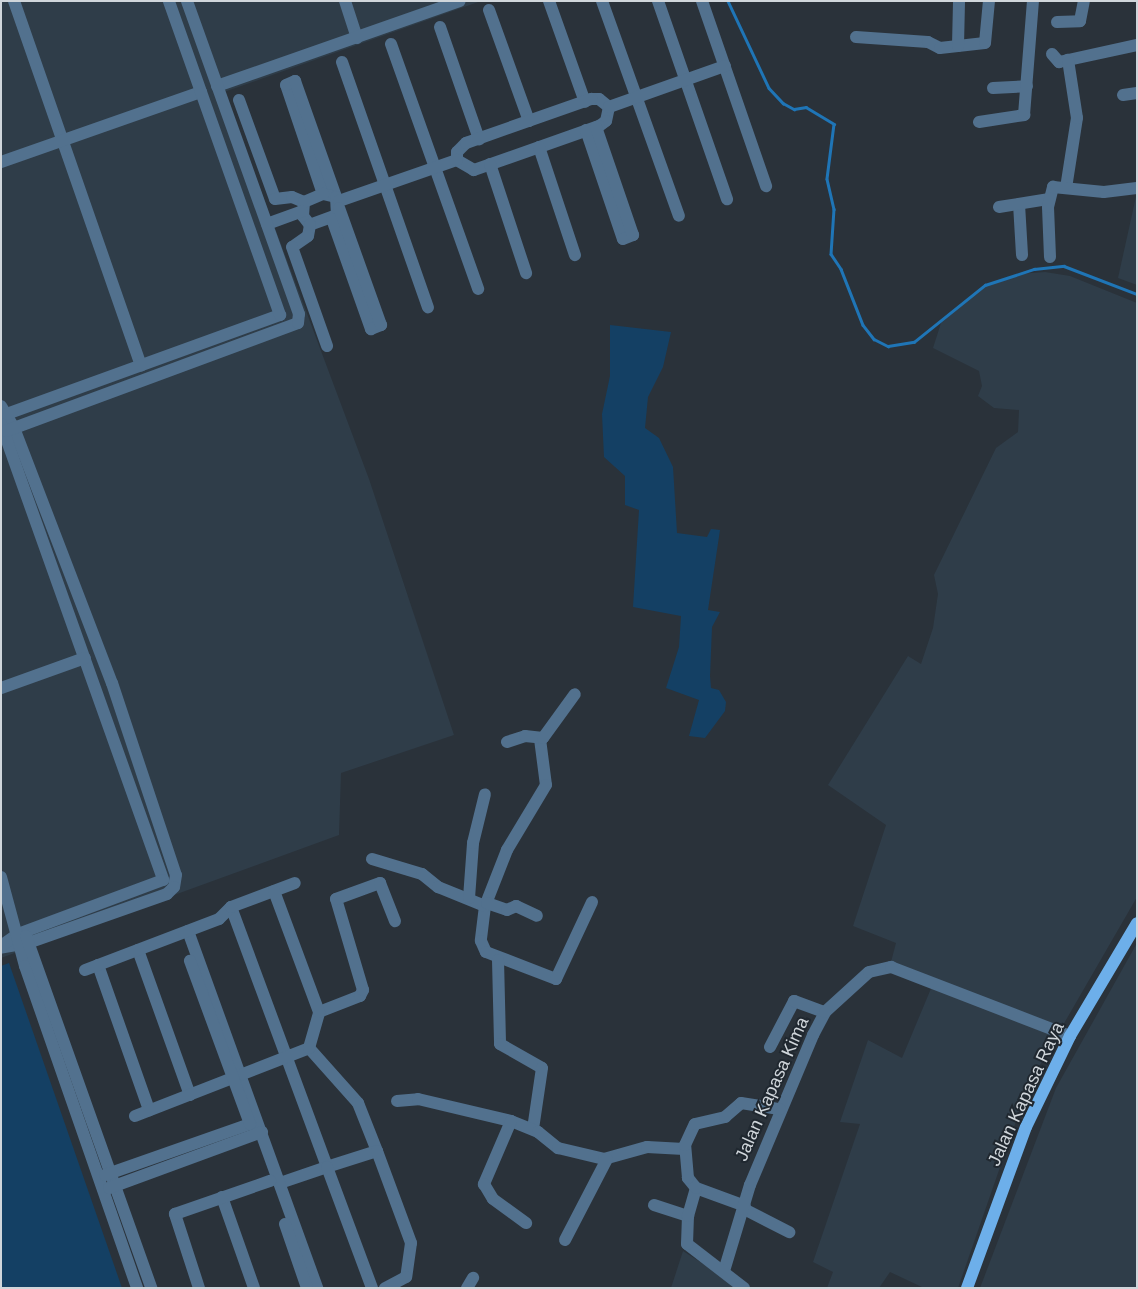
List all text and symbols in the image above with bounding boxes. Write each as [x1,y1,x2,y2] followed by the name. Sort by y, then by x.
[731,1014,813,1164] street label: Jalan Kapasa Kima
[983,1019,1069,1169] street label: Jalan Kapasa Raya

